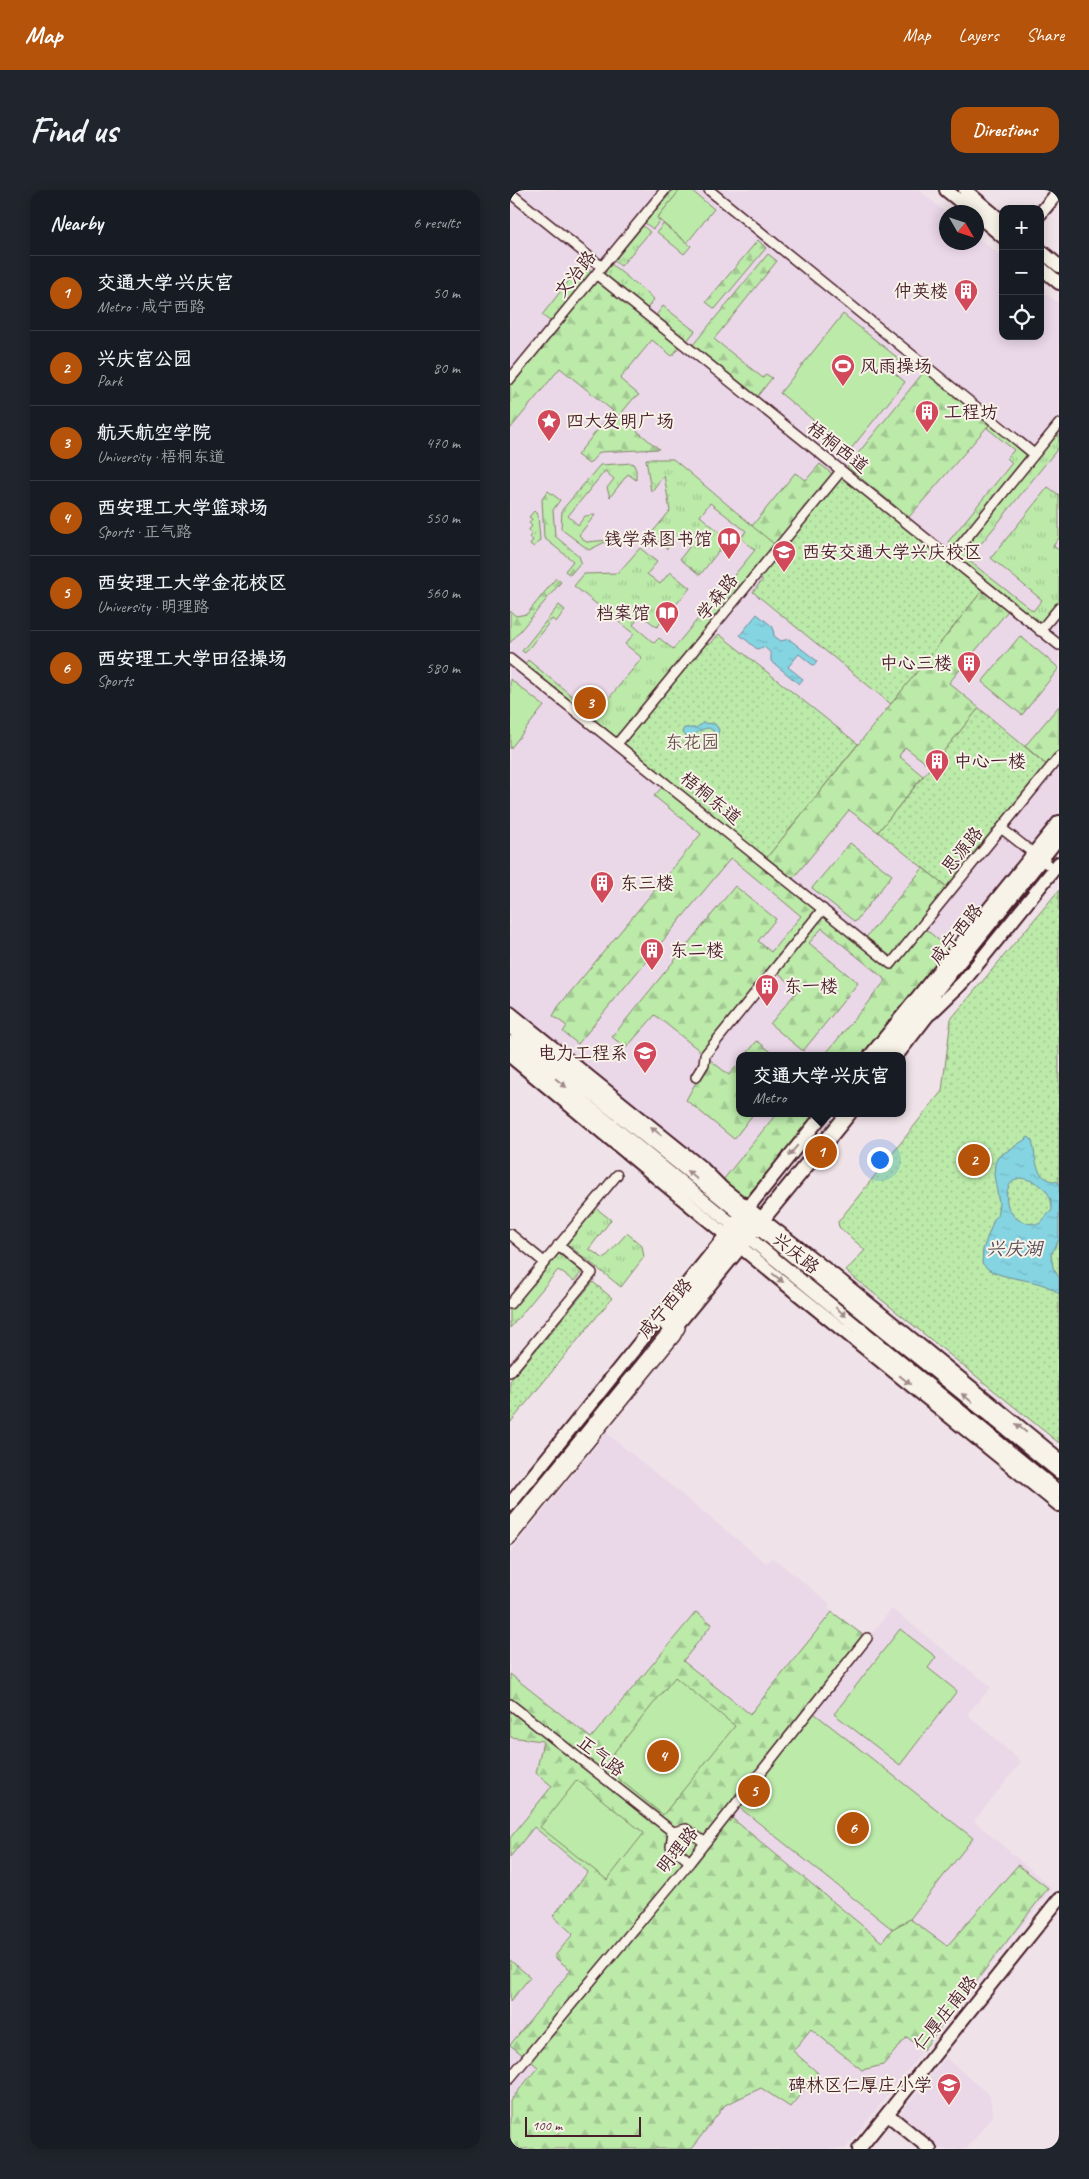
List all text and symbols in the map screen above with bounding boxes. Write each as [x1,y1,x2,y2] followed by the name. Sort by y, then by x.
[25,20,62,50] text: Map
[903,24,931,46] text: Map
[959,24,998,46] text: Layers
[1026,24,1064,46] text: Share
[951,107,1059,153] button: Directions
[30,108,117,153] text: Find us
[939,205,984,250] north arrow
[999,205,1044,340] map controls
[999,205,1044,250] button: +
[50,210,103,236] text: Nearby
[413,213,460,233] text: 6 results
[549,246,601,302] street label: 文治路
[999,250,1044,295] button: −
[97,271,234,295] text: 交通大学·兴庆宫
[953,278,979,312] building icon: 仲英楼
[894,280,948,302] place label: 仲英楼
[62,283,70,303] text: 1
[433,283,460,303] text: 50 m
[999,295,1044,340] button: locate
[97,297,205,317] text: Metro · 咸宁西路
[97,347,192,371] text: 兴庆宫公园
[830,353,856,387] sports icon: 风雨操场
[860,355,932,377] place label: 风雨操场
[62,358,70,378] text: 2
[433,358,460,378] text: 80 m
[97,371,122,391] text: Park
[914,399,940,433] building icon: 工程坊
[944,401,998,423] place label: 工程坊
[536,408,562,442] place icon: 四大发明广场
[566,410,674,432] place label: 四大发明广场
[803,416,873,478] street label: 梧桐西道
[97,421,211,445] text: 航天航空学院
[62,433,70,453] text: 3
[426,433,460,453] text: 470 m
[97,447,225,467] text: University · 梧桐东道
[97,496,268,520] text: 西安理工大学篮球场
[62,508,70,528] text: 4
[426,508,460,528] text: 550 m
[97,522,192,542] text: Sports · 正气路
[716,526,742,560] library icon: 钱学森图书馆
[604,528,712,550] place label: 钱学森图书馆
[771,539,797,573] school or university icon: 西安交通大学兴庆校区
[802,541,982,563] place label: 西安交通大学兴庆校区
[691,569,743,625] street label: 学森路
[97,571,287,595] text: 西安理工大学金花校区
[63,583,69,603] text: 5
[426,583,460,603] text: 560 m
[97,597,209,617] text: University · 明理路
[654,600,680,634] library icon: 档案馆
[596,602,650,624] place label: 档案馆
[97,647,287,671] text: 西安理工大学田径操场
[956,650,982,684] building icon: 中心三楼
[880,652,952,674] place label: 中心三楼
[62,658,70,678] text: 6
[426,658,460,678] text: 580 m
[97,671,133,691] text: Sports
[574,684,606,722] pin: 3
[665,731,719,753] park label: 东花园
[924,748,950,782] building icon: 中心一楼
[954,750,1026,772] place label: 中心一楼
[676,767,746,829] street label: 梧桐东道
[936,822,988,878] street label: 思源路
[589,870,615,904] building icon: 东三楼
[620,872,674,894] place label: 东三楼
[925,899,987,969] street label: 咸宁西路
[639,937,665,971] building icon: 东二楼
[670,939,724,961] place label: 东二楼
[754,973,780,1007] building icon: 东一楼
[784,975,838,997] place label: 东一楼
[632,1040,658,1074] school or university icon: 电力工程系
[538,1042,628,1064] place label: 电力工程系
[736,1052,906,1117] popup
[753,1064,889,1088] text: 交通大学·兴庆宫
[554,1078,567,1089] one-way arrow
[753,1088,786,1108] text: Metro
[650,1126,663,1137] one-way arrow
[805,1133,837,1171] pin: 1
[958,1141,990,1179] pin: 2
[787,1144,798,1157] one-way arrow
[867,1147,893,1173] your location
[685,1170,698,1181] one-way arrow
[768,1227,824,1279] street label: 兴庆路
[985,1237,1044,1261] water label: 兴庆湖
[771,1273,784,1284] one-way arrow
[633,1274,697,1342] street label: 咸宁西路
[834,1307,847,1318] one-way arrow
[898,1375,911,1386] one-way arrow
[961,1392,974,1403] one-way arrow
[1015,1422,1028,1433] one-way arrow
[573,1731,629,1781] street label: 正气路
[647,1737,679,1775] pin: 4
[738,1772,770,1810] pin: 5
[837,1809,869,1847] pin: 6
[651,1822,703,1878] street label: 明理路
[908,1971,982,2055] street label: 仁厚庄南路
[936,2072,962,2106] school or university icon: 碑林区仁厚庄小学
[788,2074,932,2096] place label: 碑林区仁厚庄小学
[525,2114,641,2137] scale bar
[532,2117,562,2134] text: 100 m

